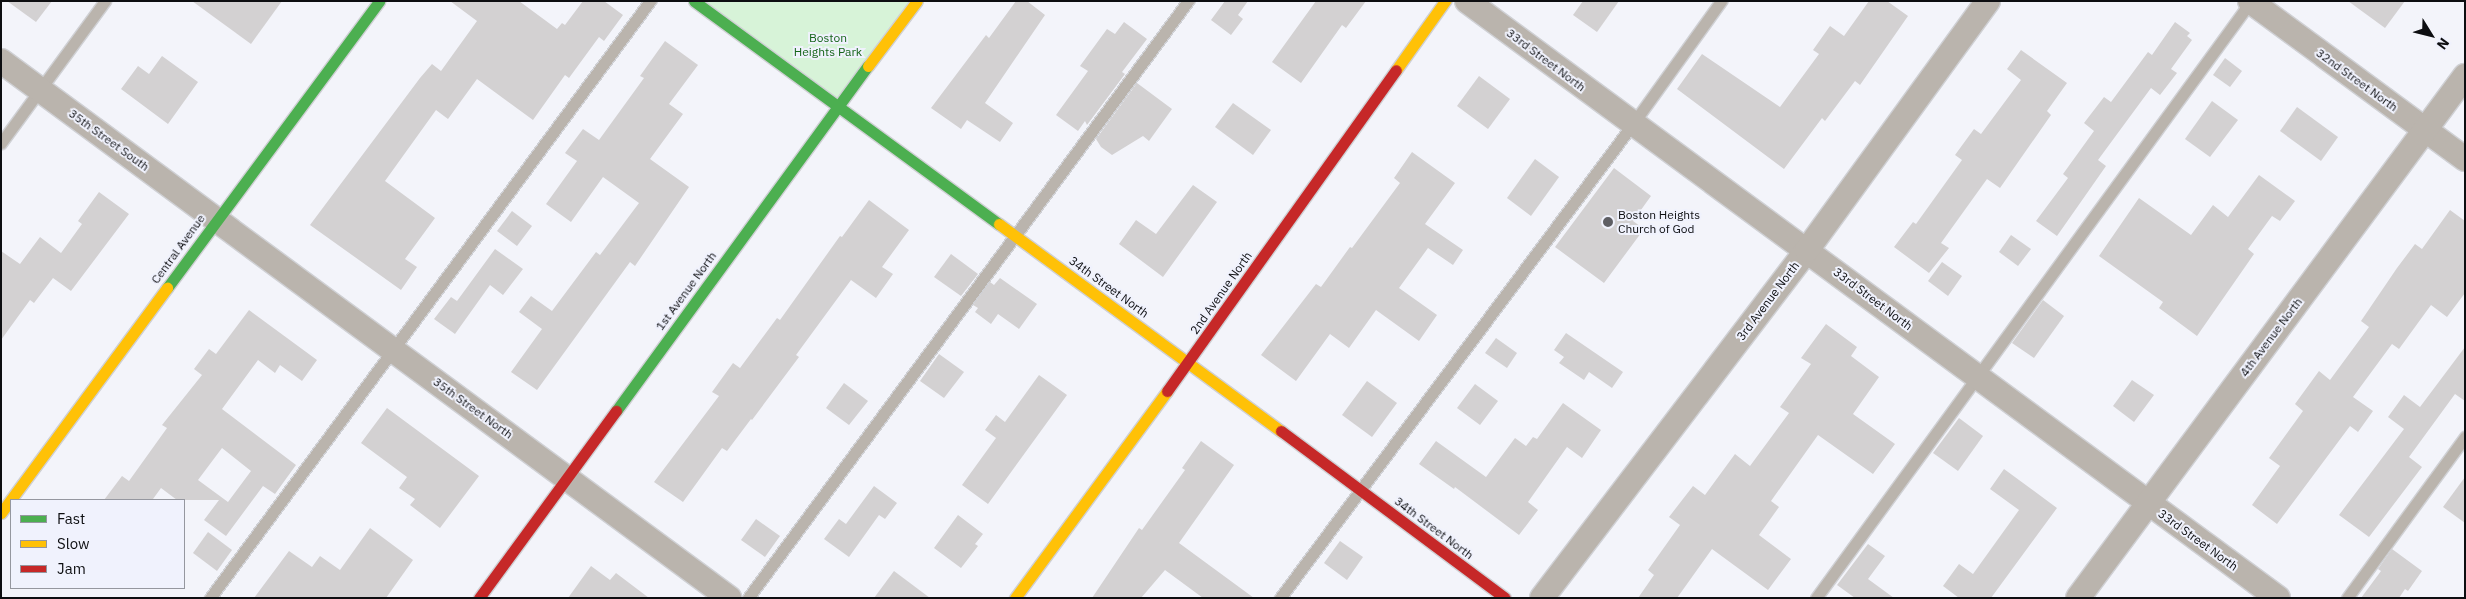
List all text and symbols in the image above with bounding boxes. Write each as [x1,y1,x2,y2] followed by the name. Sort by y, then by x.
[2406,10,2456,60] north arrow
[1504,26,1588,94] street label: 33rd Street North
[794,31,862,59] park label: Boston Heights Park
[2433,34,2453,53] text: N
[2313,46,2401,114] street label: 32nd Street North
[66,106,152,174] street label: 35th Street South
[1618,208,1700,236] place label: Boston Heights Church of God
[148,212,208,286] street label: Central Avenue
[1602,216,1614,228] marker: Boston Heights Church of God
[653,249,719,333] street label: 1st Avenue North
[1187,249,1255,337] street label: 2nd Avenue North
[1066,253,1152,321] street label: 34th Street North
[1734,259,1802,343] street label: 3rd Avenue North
[1831,265,1915,333] street label: 33rd Street North
[2237,295,2305,379] street label: 4th Avenue North
[430,374,516,442] street label: 35th Street North
[1392,494,1476,562] street label: 34th Street North
[10,499,185,589] legend
[2155,506,2241,574] street label: 33rd Street North
[57,509,85,528] text: Fast
[57,534,90,553] text: Slow
[57,559,86,578] text: Jam

